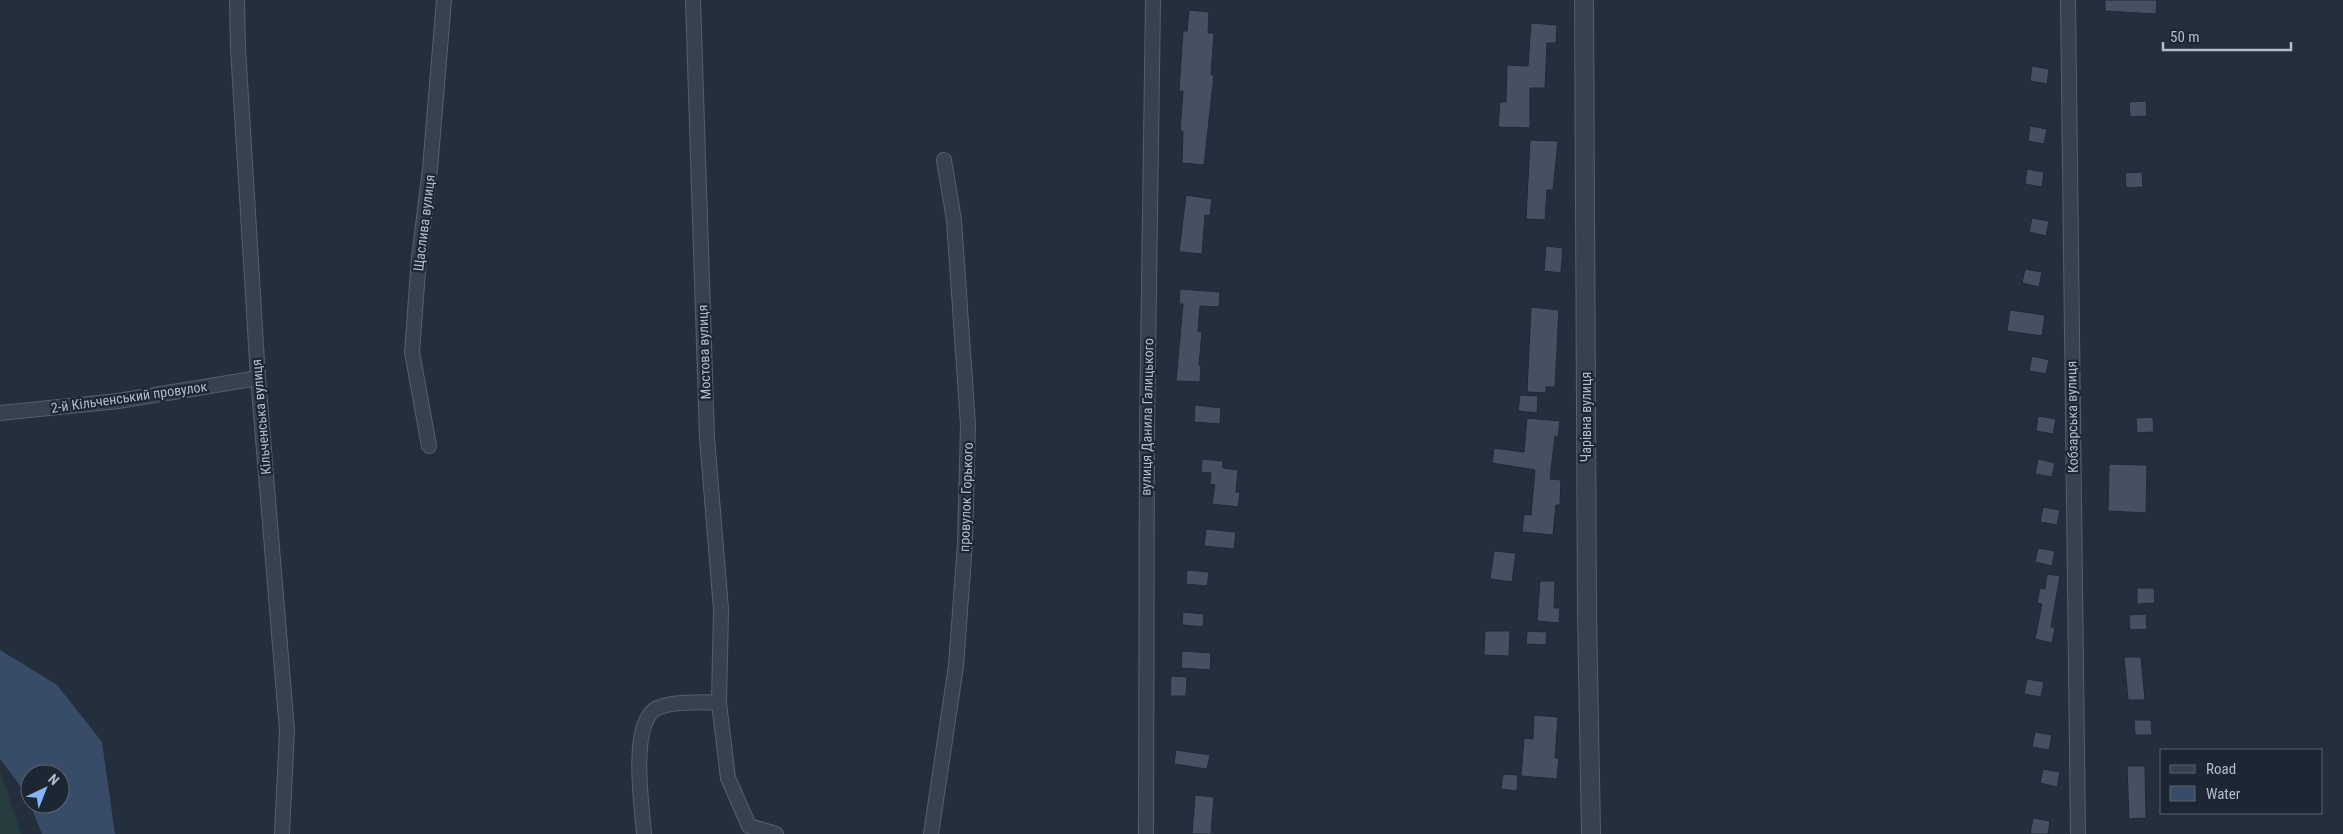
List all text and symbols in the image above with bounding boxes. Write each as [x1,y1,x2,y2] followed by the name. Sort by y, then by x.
[2163,20,2290,52] scale bar
[2170,28,2200,46] text: 50 m
[410,174,438,272] street label: Щаслива вулиця
[694,304,714,400] street label: Мостова вулиця
[1138,338,1156,496] street label: вулиця Данила Галицького
[248,359,274,475] street label: Кільченська вулиця
[2063,361,2081,473] street label: Кобзарська вулиця
[1578,372,1594,462] street label: Чарівна вулиця
[50,378,208,416] street label: 2-й Кільченський провулок
[956,442,976,552] street label: провулок Горького
[2160,749,2323,814] legend
[2206,760,2236,778] text: Road
[20,764,70,814] north arrow
[45,771,62,788] text: N
[2206,785,2241,803] text: Water

